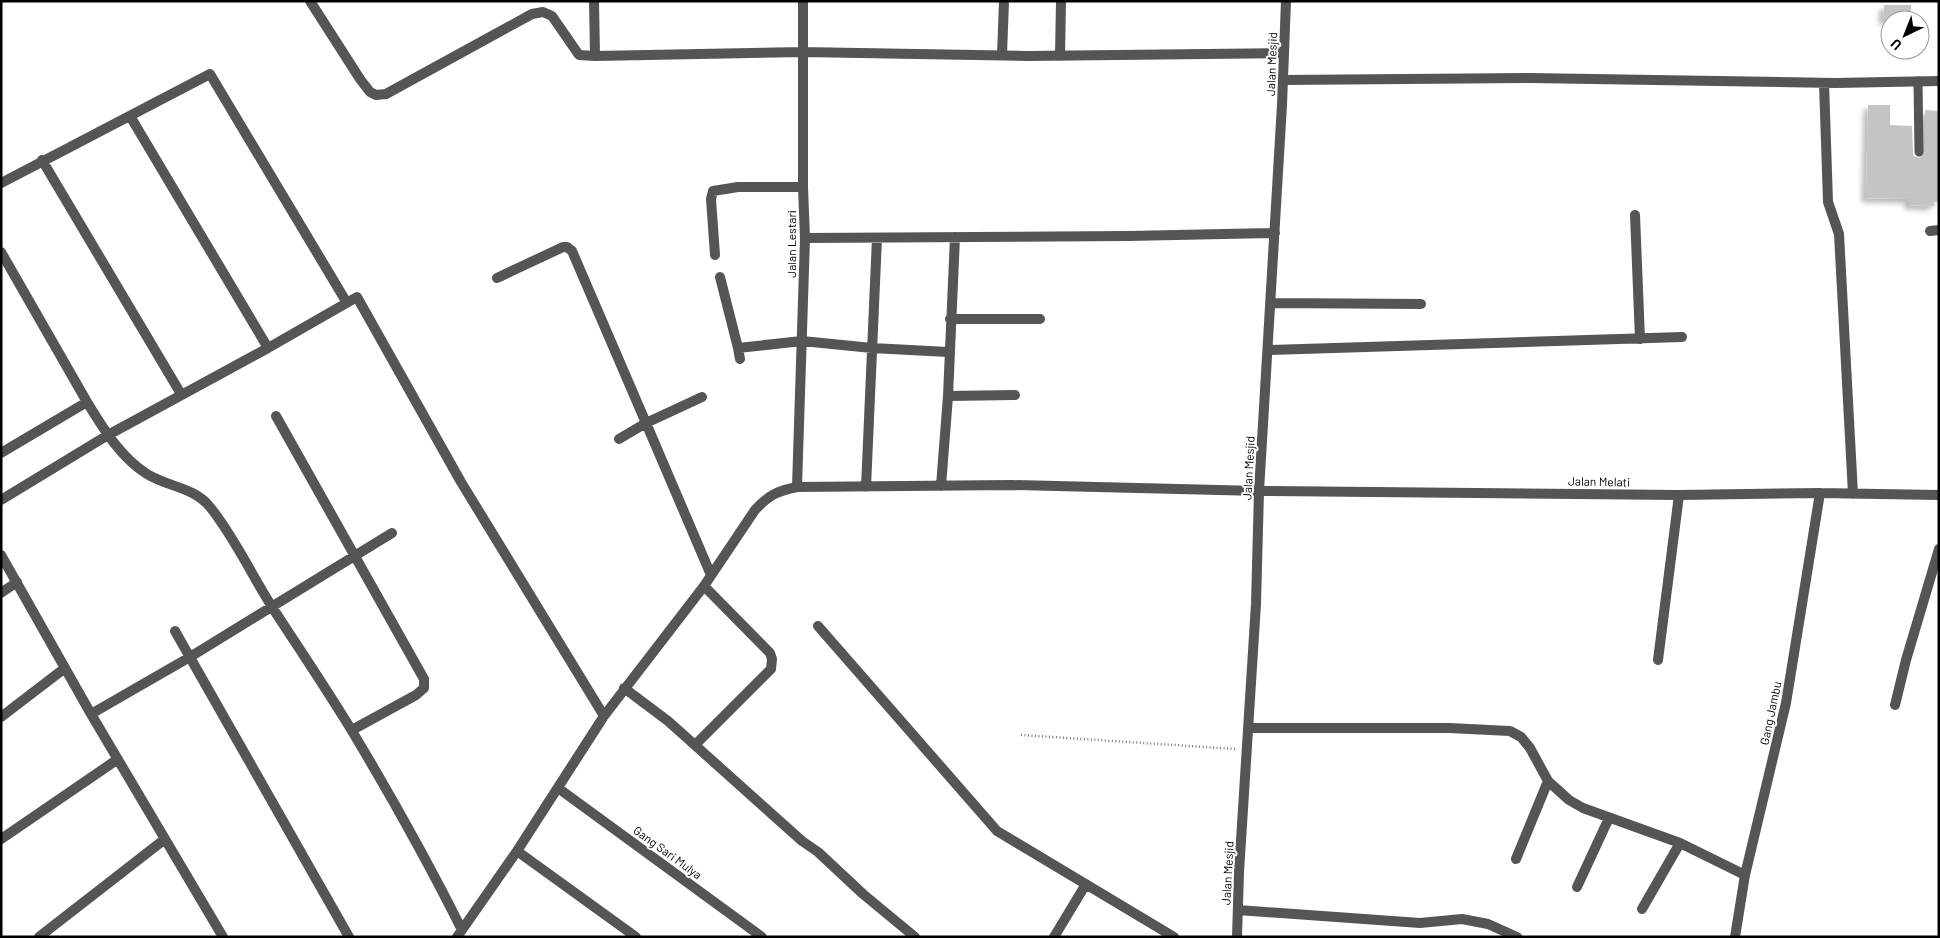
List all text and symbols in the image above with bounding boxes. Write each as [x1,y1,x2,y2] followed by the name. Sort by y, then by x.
[1880,10,1930,60] north arrow
[1263,32,1279,96] street label: Jalan Mesjid
[1887,36,1905,54] text: U
[784,210,798,278] street label: Jalan Lestari
[1239,436,1257,500] street label: Jalan Mesjid
[1568,473,1630,489] street label: Jalan Melati
[1756,680,1784,746] street label: Gang Jambu
[631,823,705,881] street label: Gang Sari Mulya
[1218,841,1236,905] street label: Jalan Mesjid

